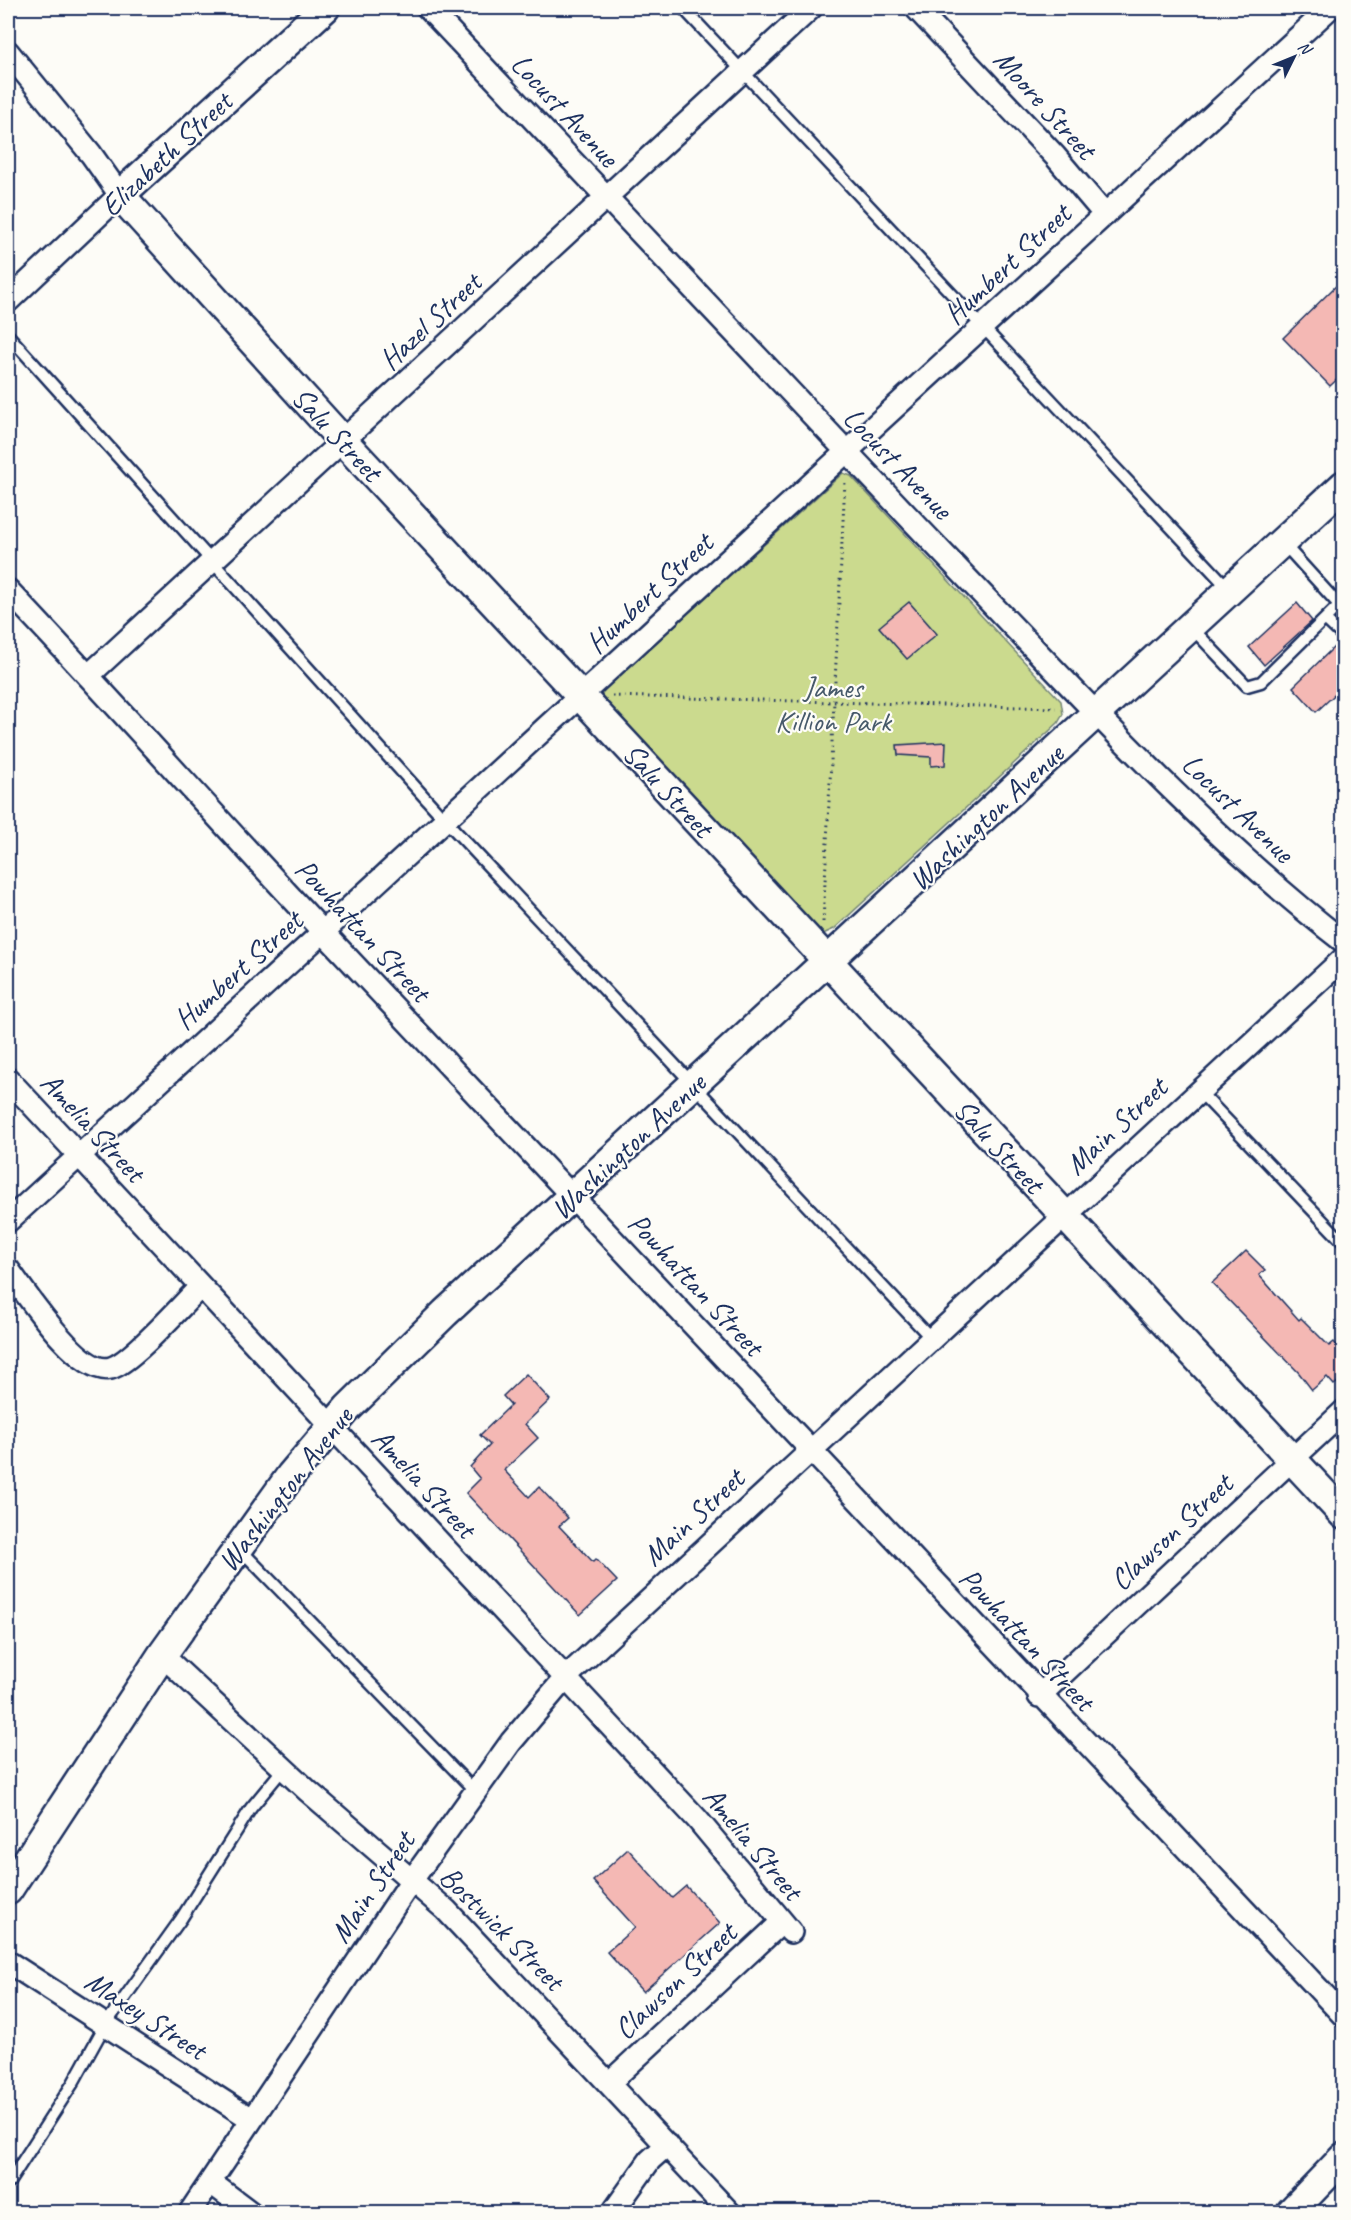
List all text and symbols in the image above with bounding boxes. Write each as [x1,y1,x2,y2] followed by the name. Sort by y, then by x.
[1264,27,1324,87] north arrow
[1294,37,1317,60] text: N
[986,41,1106,169] street label: Moore Street
[503,45,629,176] street label: Locust Avenue
[92,81,242,225] street label: Elizabeth Street
[935,193,1081,333] street label: Humbert Street
[371,262,491,378] street label: Hazel Street
[284,379,392,491] street label: Salu Street
[835,399,962,529] street label: Locust Avenue
[577,522,723,662] street label: Humbert Street
[775,668,893,740] park label: James Killion Park
[900,734,1073,899] street label: Washington Avenue
[615,735,723,847] street label: Salu Street
[1174,745,1304,872] street label: Locust Avenue
[287,850,441,1012] street label: Powhattan Street
[166,900,313,1038] street label: Humbert Street
[542,1063,715,1228] street label: Washington Avenue
[33,1064,156,1192] street label: Amelia Street
[1057,1067,1177,1183] street label: Main Street
[946,1091,1054,1203] street label: Salu Street
[620,1204,774,1366] street label: Powhattan Street
[209,1397,362,1579] street label: Washington Avenue
[364,1420,487,1548] street label: Amelia Street
[634,1458,754,1574] street label: Main Street
[1102,1463,1243,1599] street label: Clawson Street
[951,1559,1105,1721] street label: Powhattan Street
[695,1778,813,1910] street label: Amelia Street
[321,1822,425,1950] street label: Main Street
[432,1858,575,2001] street label: Bostwick Street
[606,1912,747,2048] street label: Clawson Street
[78,1962,216,2070] street label: Maxey Street

